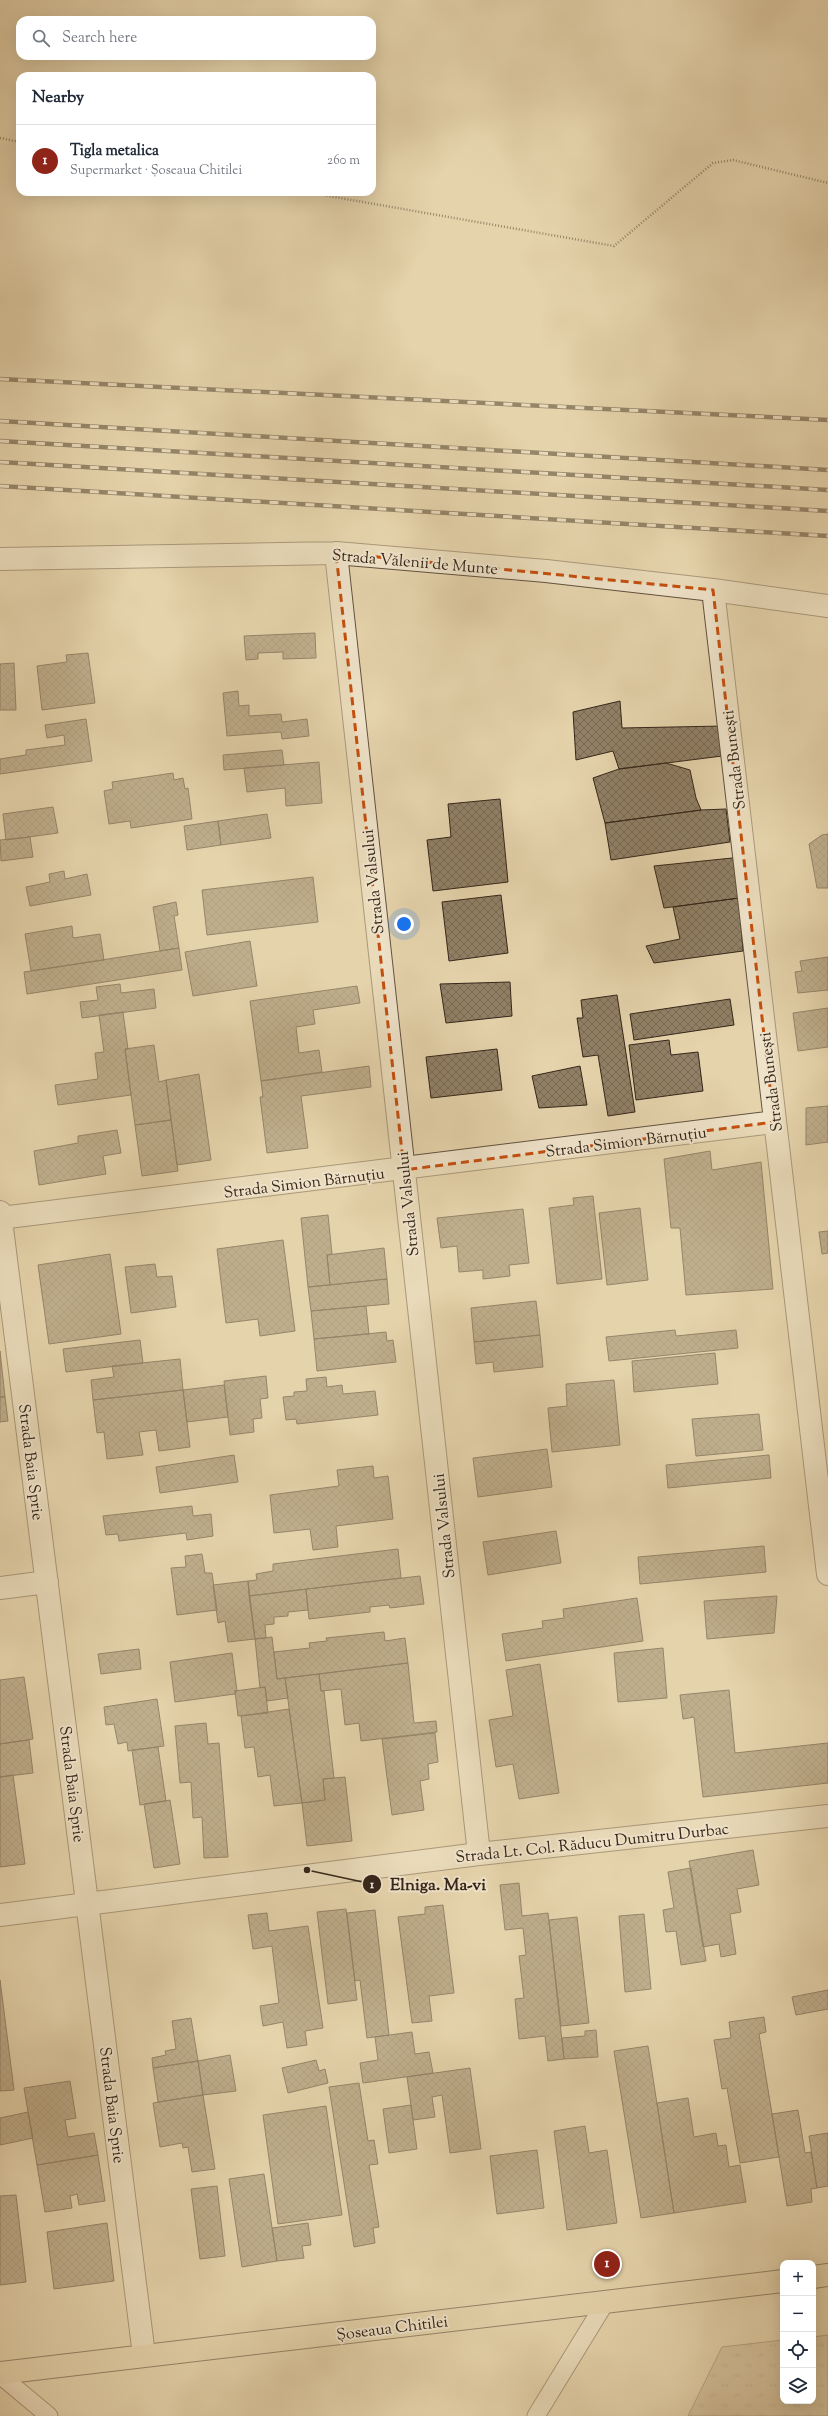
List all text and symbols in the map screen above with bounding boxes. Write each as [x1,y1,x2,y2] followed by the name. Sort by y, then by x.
[16,16,376,60] search box
[30,27,52,49] icon: search
[62,28,137,49] text: Search here
[32,86,84,110] text: Nearby
[70,141,159,162] text: Tigla metalica
[43,152,47,170] text: 1
[327,152,360,170] text: 260 m
[70,162,242,180] text: Supermarket · Șoseaua Chitilei
[331,545,499,582] street label: Strada Vălenii de Munte
[718,708,753,811] street label: Strada Bunești
[357,828,391,935] street label: Strada Valsului
[394,914,414,934] your location
[755,1030,790,1133] street label: Strada Bunești
[544,1122,708,1165] street label: Strada Simion Bărnuțiu
[392,1150,426,1257] street label: Strada Valsului
[222,1163,386,1206] street label: Strada Simion Bărnuțiu
[11,1403,48,1522] street label: Strada Baia Sprie
[428,1472,462,1579] street label: Strada Valsului
[52,1725,89,1844] street label: Strada Baia Sprie
[454,1819,730,1870] street label: Strada Lt. Col. Răducu Dumitru Durbac
[362,1869,494,1898] callout: Elniga. Ma-vi
[390,1874,486,1898] text: Elniga. Ma-vi
[369,1876,375,1894] text: 1
[92,2046,129,2165] street label: Strada Baia Sprie
[594,2249,620,2279] pin: 1
[780,2260,816,2404] map controls
[780,2260,816,2296] button: +
[780,2296,816,2332] button: −
[335,2311,450,2348] street label: Șoseaua Chitilei
[780,2332,816,2368] button: locate
[780,2368,816,2404] button: layers

